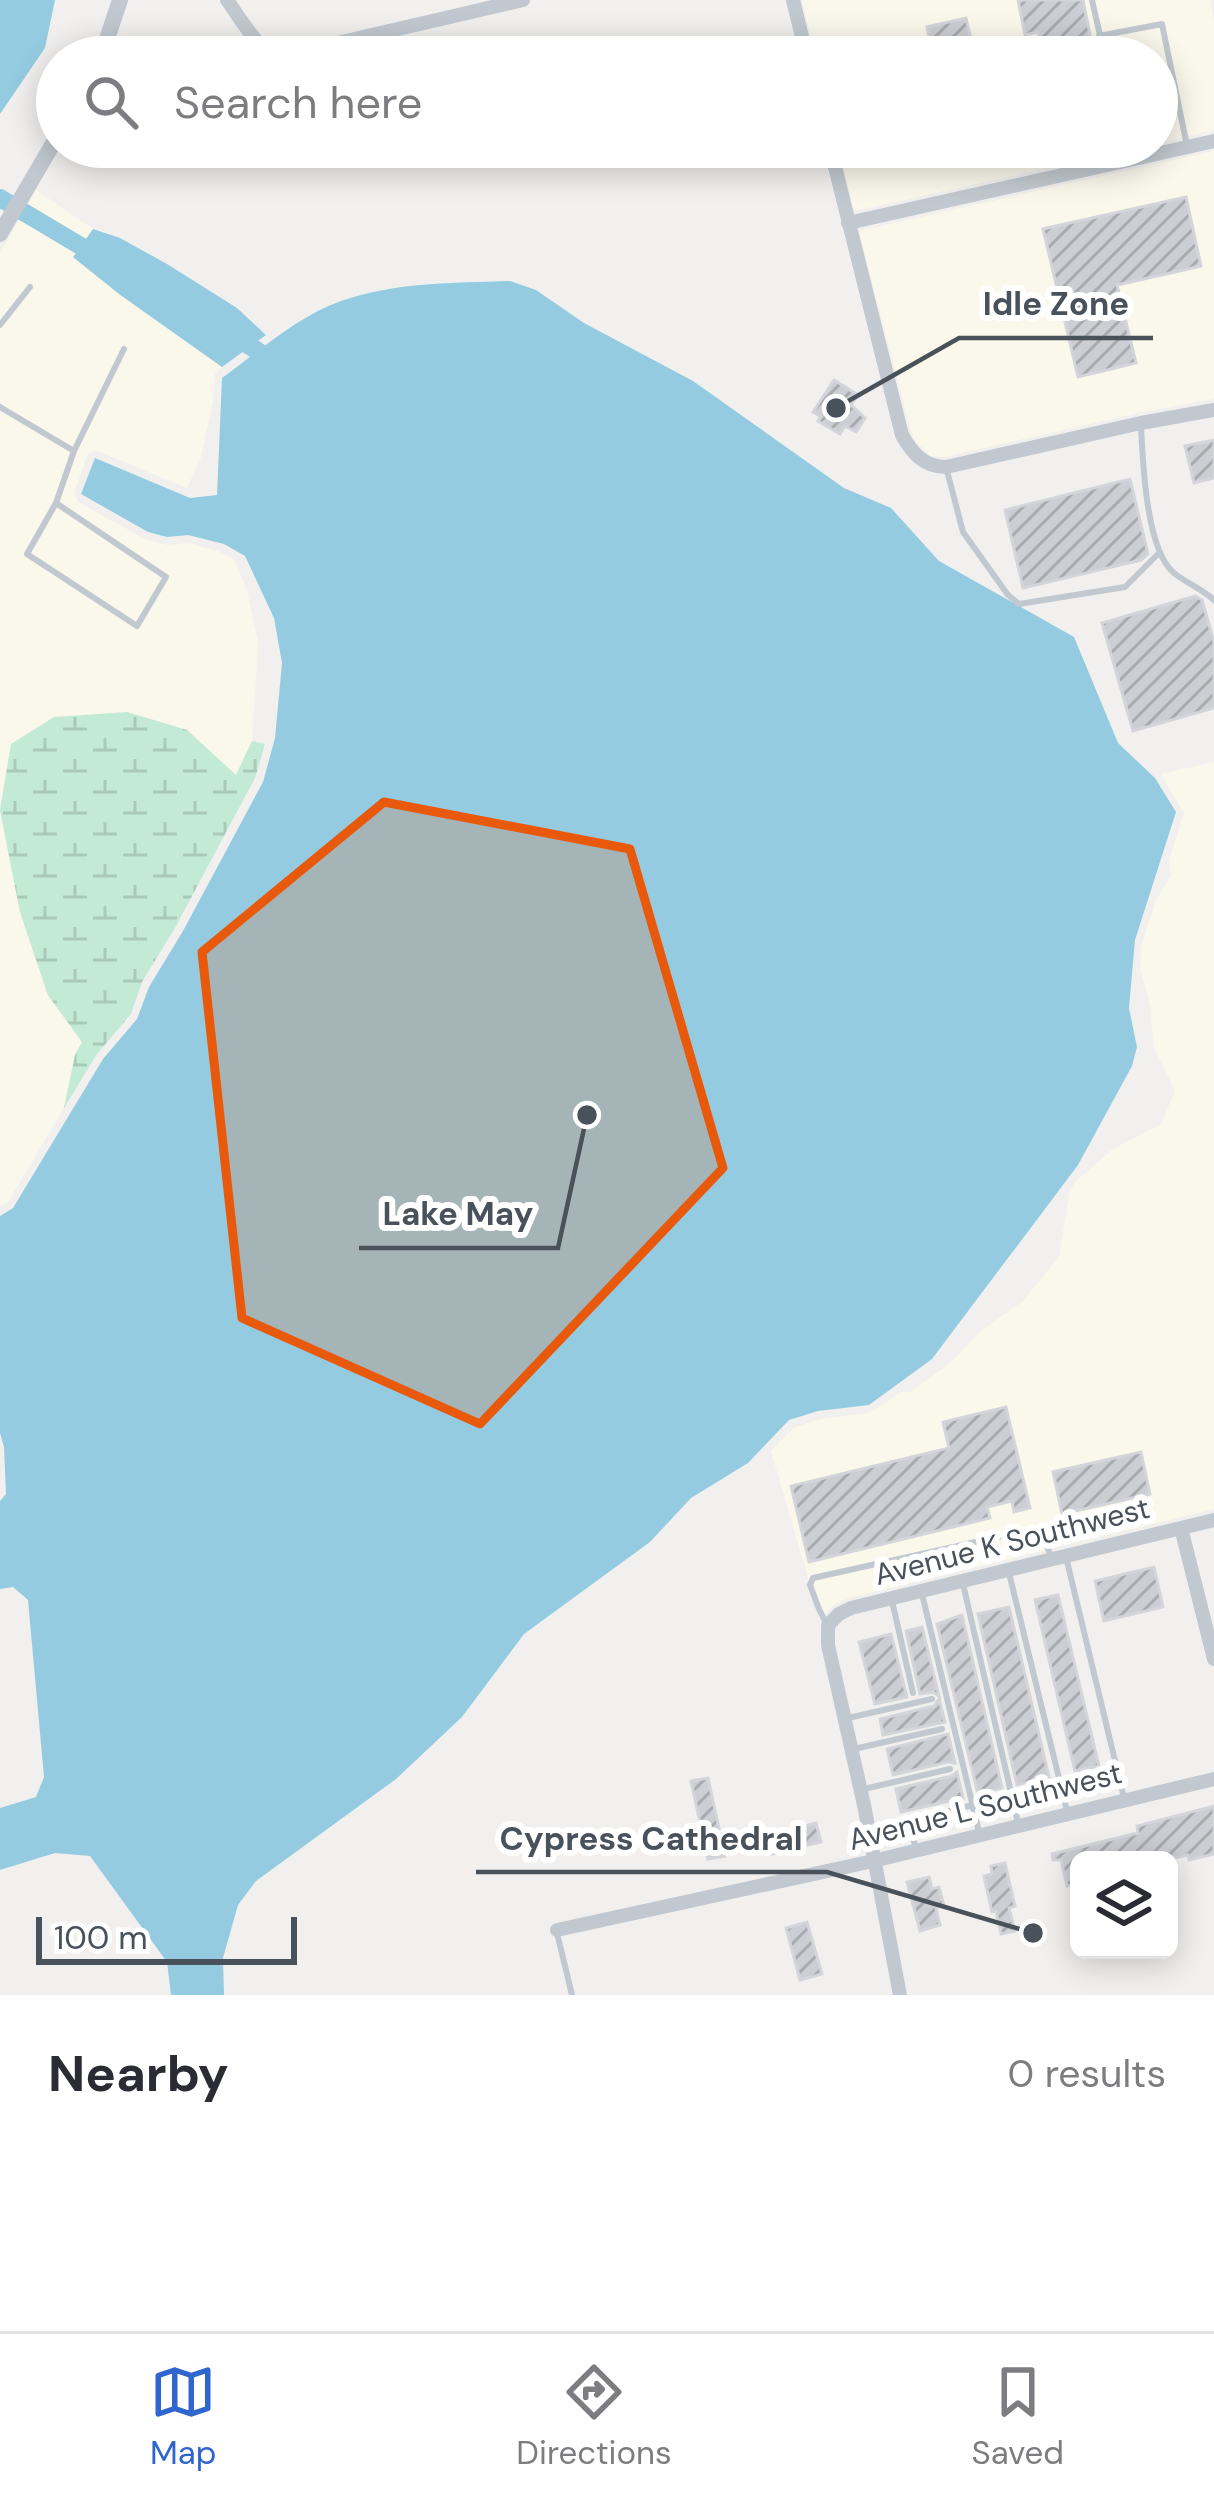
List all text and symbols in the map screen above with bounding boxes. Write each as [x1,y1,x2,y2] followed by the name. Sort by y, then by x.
[36,36,1178,168] search box
[78,69,144,135] icon: search
[174,73,422,132] text: Search here
[959,269,1153,338] callout: Idle Zone
[983,282,1129,325] text: Idle Zone
[359,1179,558,1248] callout: Lake May
[383,1192,534,1235] text: Lake May
[870,1488,1154,1594] street label: Avenue K Southwest
[844,1753,1126,1859] street label: Avenue L Southwest
[476,1803,827,1872] callout: Cypress Cathedral
[499,1817,803,1860] text: Cypress Cathedral
[1070,1851,1178,1959] map controls
[1070,1851,1178,1959] button: layers
[36,1911,297,1964] scale bar
[54,1916,148,1959] text: 100 m
[48,2040,229,2107] text: Nearby
[1008,2048,1166,2099] text: 0 results
[150,2359,216,2474] tab: Map
[516,2359,672,2474] tab: Directions
[972,2359,1064,2474] tab: Saved

